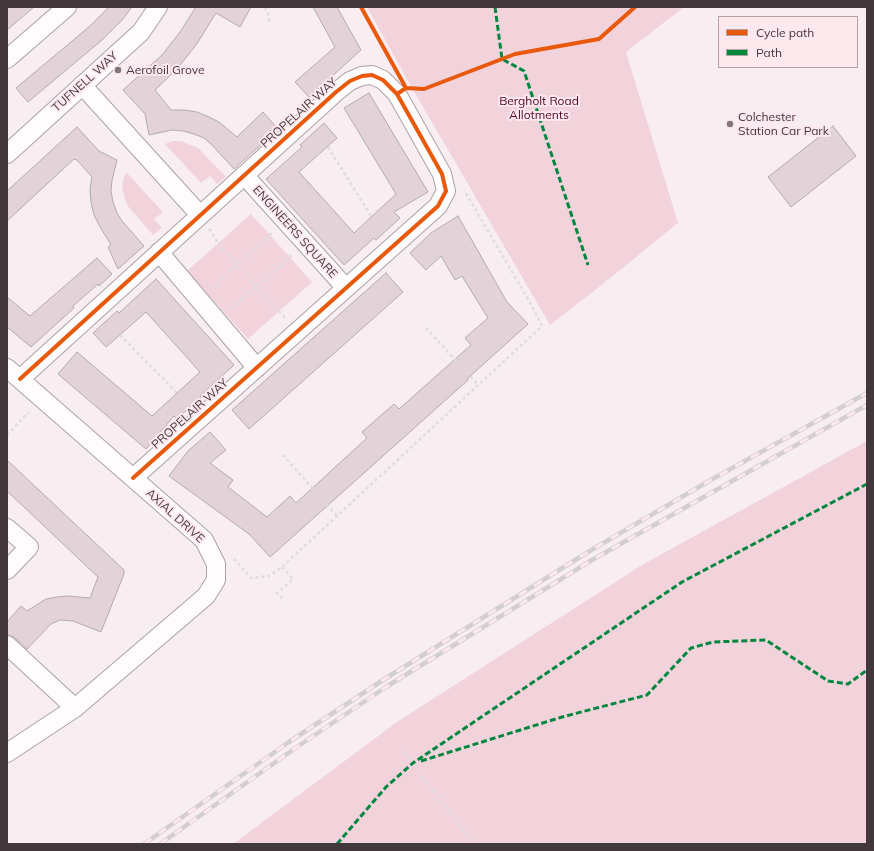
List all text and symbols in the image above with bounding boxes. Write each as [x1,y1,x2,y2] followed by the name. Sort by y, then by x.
[718,16,858,68] legend
[756,25,814,40] text: Cycle path
[756,45,782,60] text: Path
[49,49,121,115] street label: TUFNELL WAY
[126,63,205,77] place label: Aerofoil Grove
[113,65,123,75] marker: Aerofoil Grove
[258,75,340,151] street label: PROPELAIR WAY
[499,94,579,122] park label: Bergholt Road Allotments
[738,110,829,138] place label: Colchester Station Car Park
[725,119,735,129] marker: Colchester Station Car Park
[250,183,340,281] street label: ENGINEERS SQUARE
[149,376,231,452] street label: PROPELAIR WAY
[143,486,207,546] street label: AXIAL DRIVE

